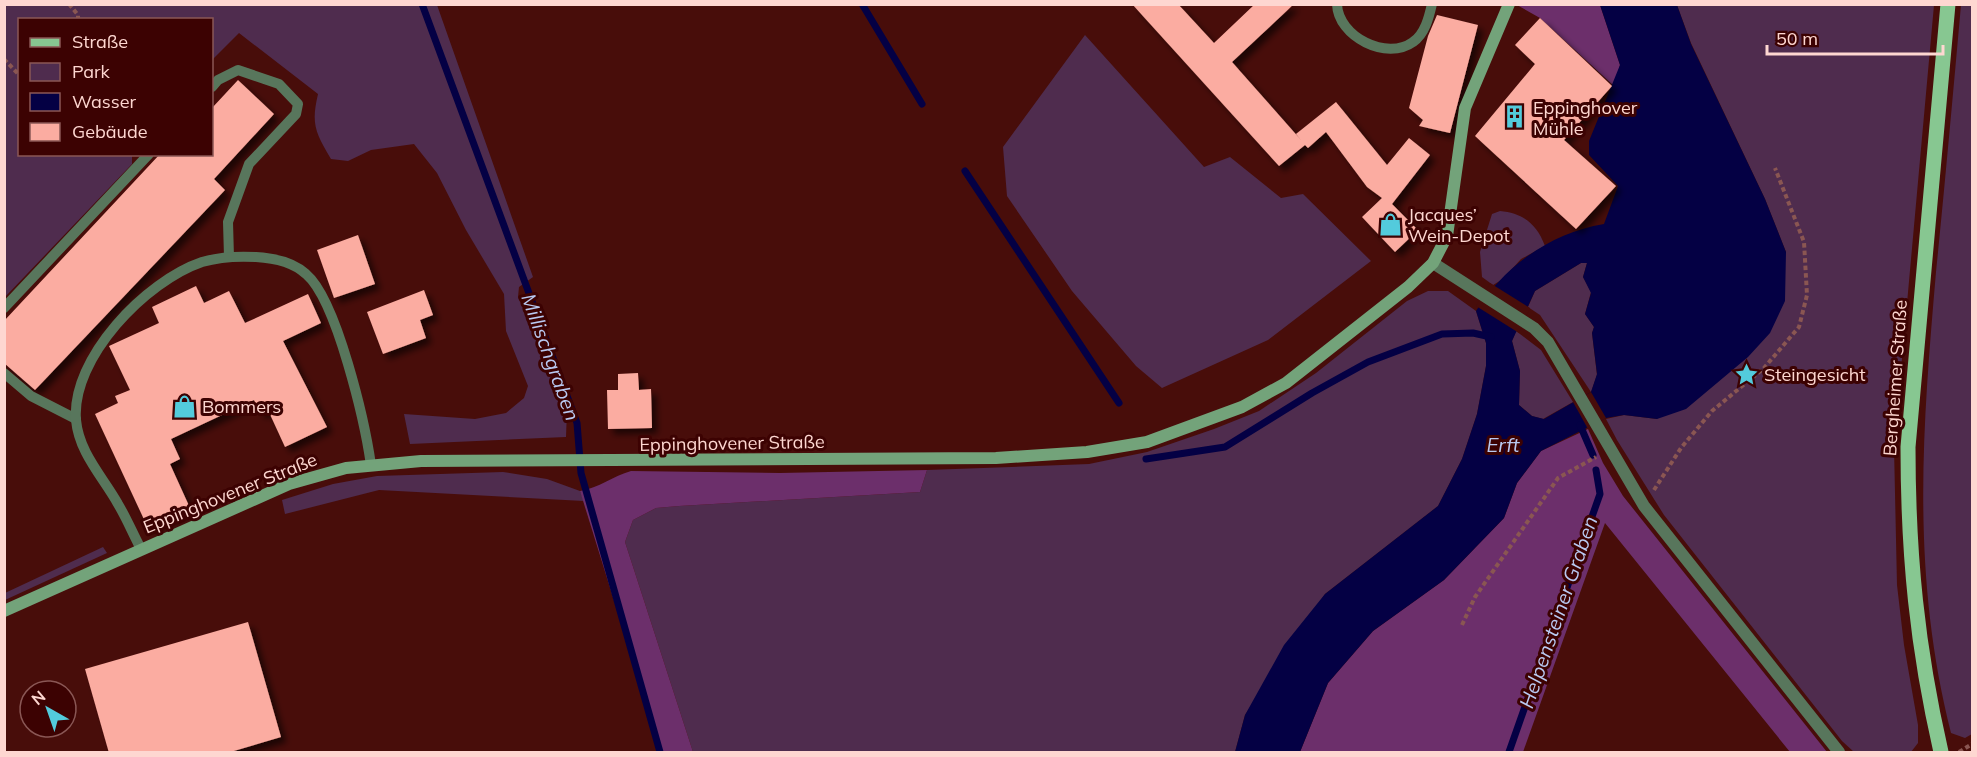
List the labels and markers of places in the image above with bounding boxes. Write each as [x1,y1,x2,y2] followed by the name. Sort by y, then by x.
[1533,96,1638,140] place label: Eppinghover Mühle
[1502,104,1528,130] building icon: Eppinghover Mühle
[1408,203,1510,247] place label: Jacques’ Wein-Depot
[1377,211,1403,237] shop icon: Jacques’ Wein-Depot
[1733,361,1759,387] place icon: Steingesicht
[1764,363,1866,386] place label: Steingesicht
[171,393,197,419] shop icon: Bommers
[202,395,281,418] place label: Bommers

